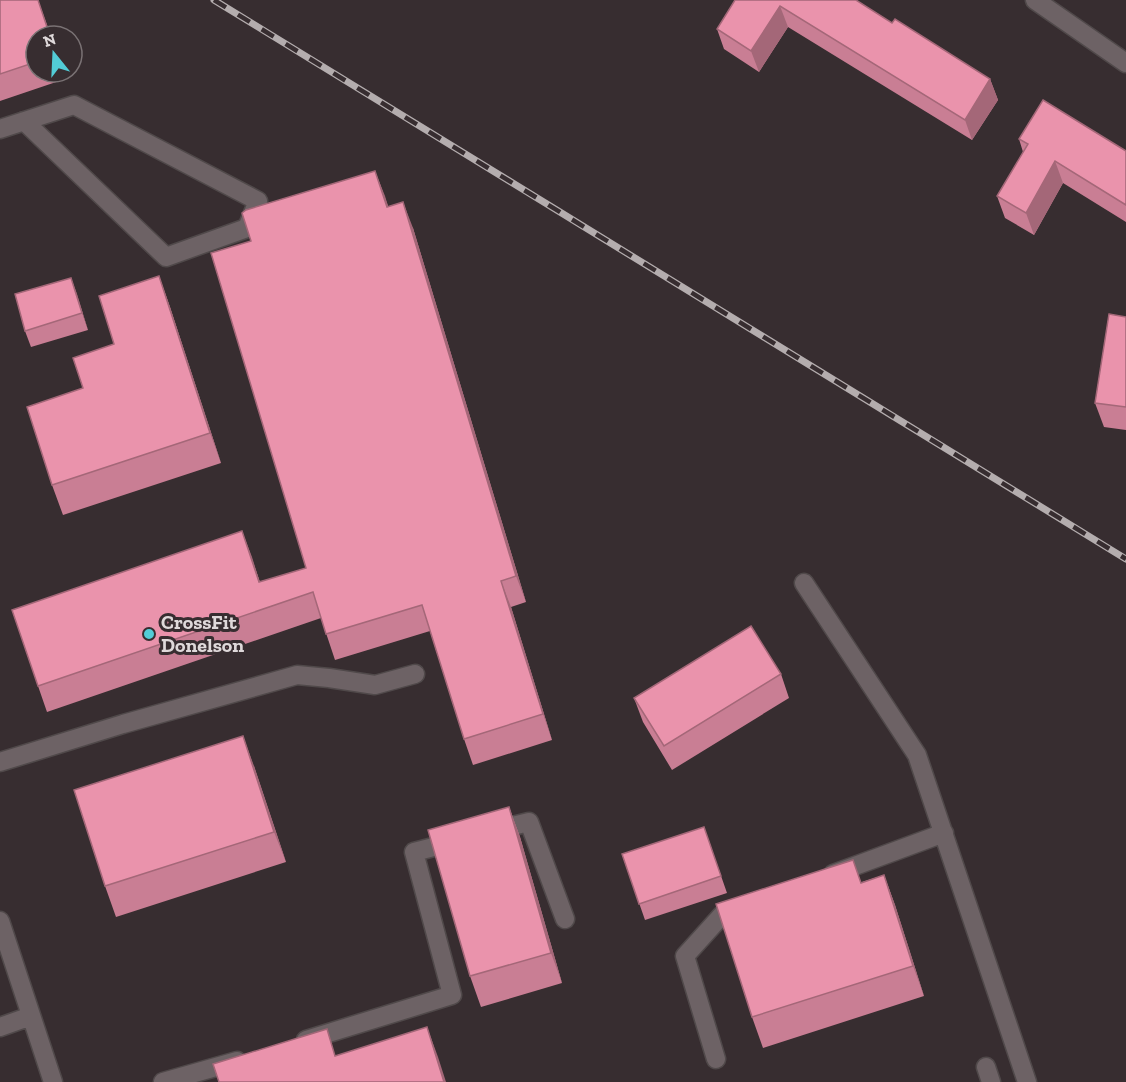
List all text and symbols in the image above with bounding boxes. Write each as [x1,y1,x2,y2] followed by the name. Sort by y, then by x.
[24,24,84,84] north arrow
[41,29,58,51] text: N
[161,610,244,657] place label: CrossFit Donelson
[142,627,156,641] marker: CrossFit Donelson

